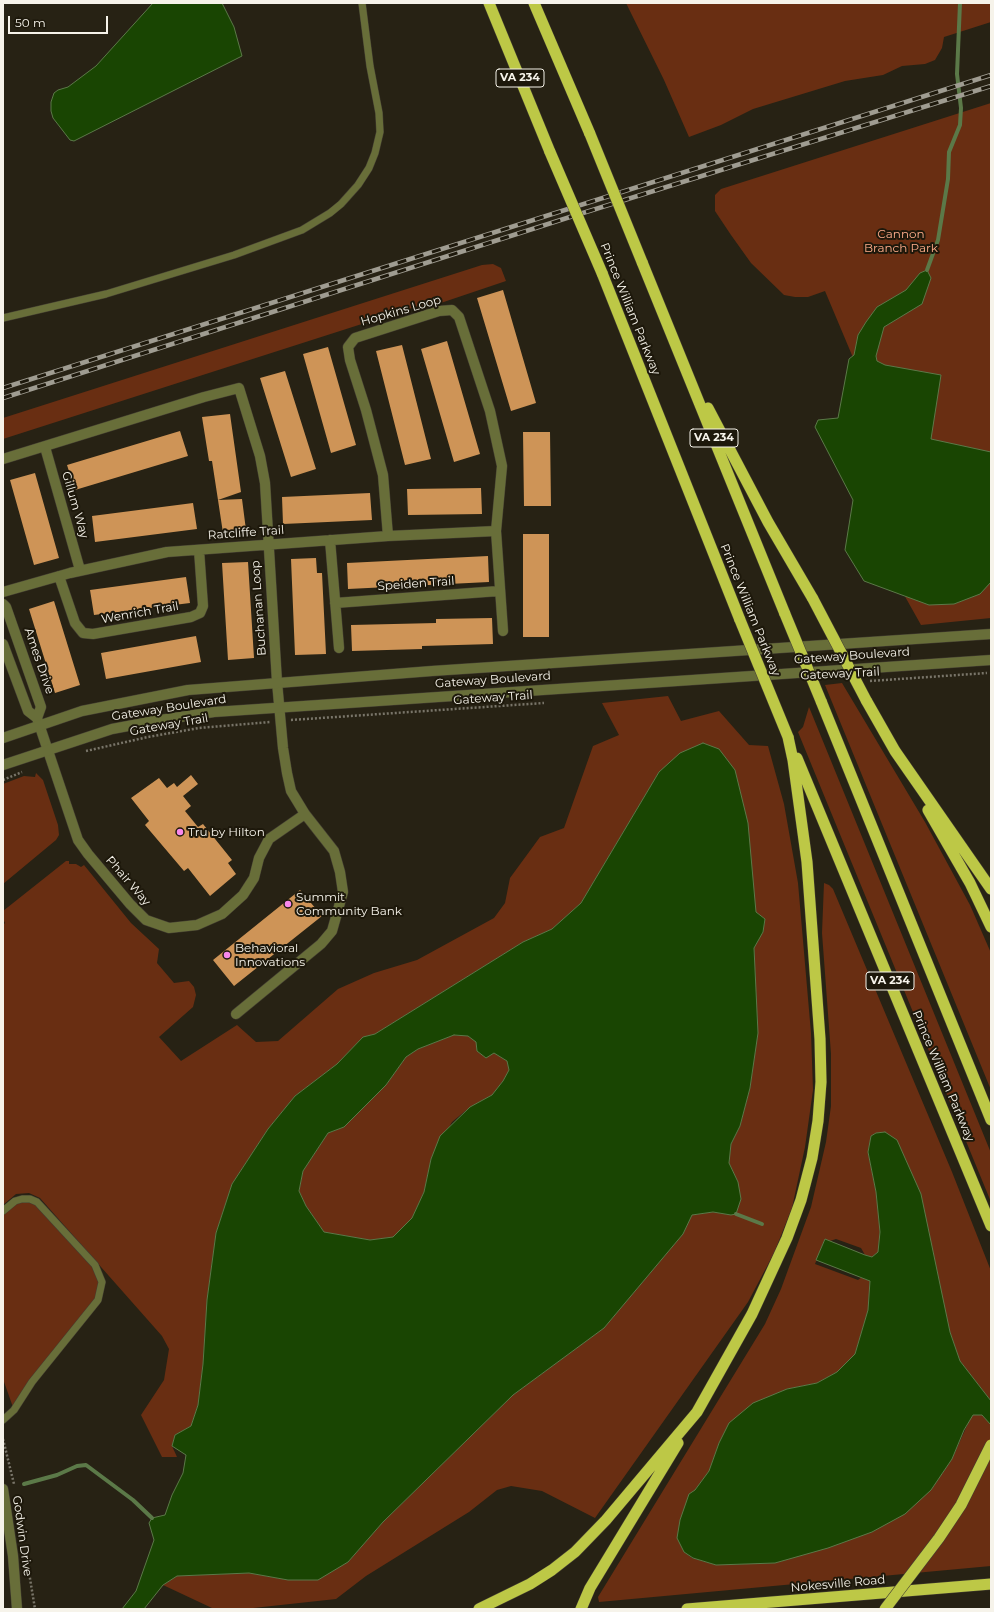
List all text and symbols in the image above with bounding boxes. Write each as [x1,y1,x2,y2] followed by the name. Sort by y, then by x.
[10,8,110,34] scale bar
[15,15,46,30] text: 50 m
[496,69,544,87] road number: VA 234
[864,227,938,255] park label: Cannon Branch Park
[597,241,663,377] street label: Prince William Parkway
[359,293,443,329] street label: Hopkins Loop
[690,429,738,447] road number: VA 234
[59,470,91,540] street label: Gillum Way
[207,523,285,543] street label: Ratcliffe Trail
[717,542,783,678] street label: Prince William Parkway
[248,560,270,656] street label: Buchanan Loop
[377,574,455,594] street label: Speiden Trail
[100,599,180,627] street label: Wenrich Trail
[21,626,57,696] street label: Ames Drive
[794,645,910,667] street label: Gateway Boulevard
[800,665,880,683] street label: Gateway Trail
[435,669,551,691] street label: Gateway Boulevard
[453,688,533,708] street label: Gateway Trail
[111,692,227,724] street label: Gateway Boulevard
[129,711,209,739] street label: Gateway Trail
[188,825,265,839] place label: Tru by Hilton
[175,827,185,837] marker: Tru by Hilton
[103,853,153,909] street label: Phair Way
[296,890,402,918] place label: Summit Community Bank
[283,899,293,909] marker: Summit Community Bank
[235,941,305,969] place label: Behavioral Innovations
[222,950,232,960] marker: Behavioral Innovations
[866,972,914,990] road number: VA 234
[909,1008,977,1144] street label: Prince William Parkway
[9,1495,35,1577] street label: Godwin Drive
[790,1573,886,1595] street label: Nokesville Road

